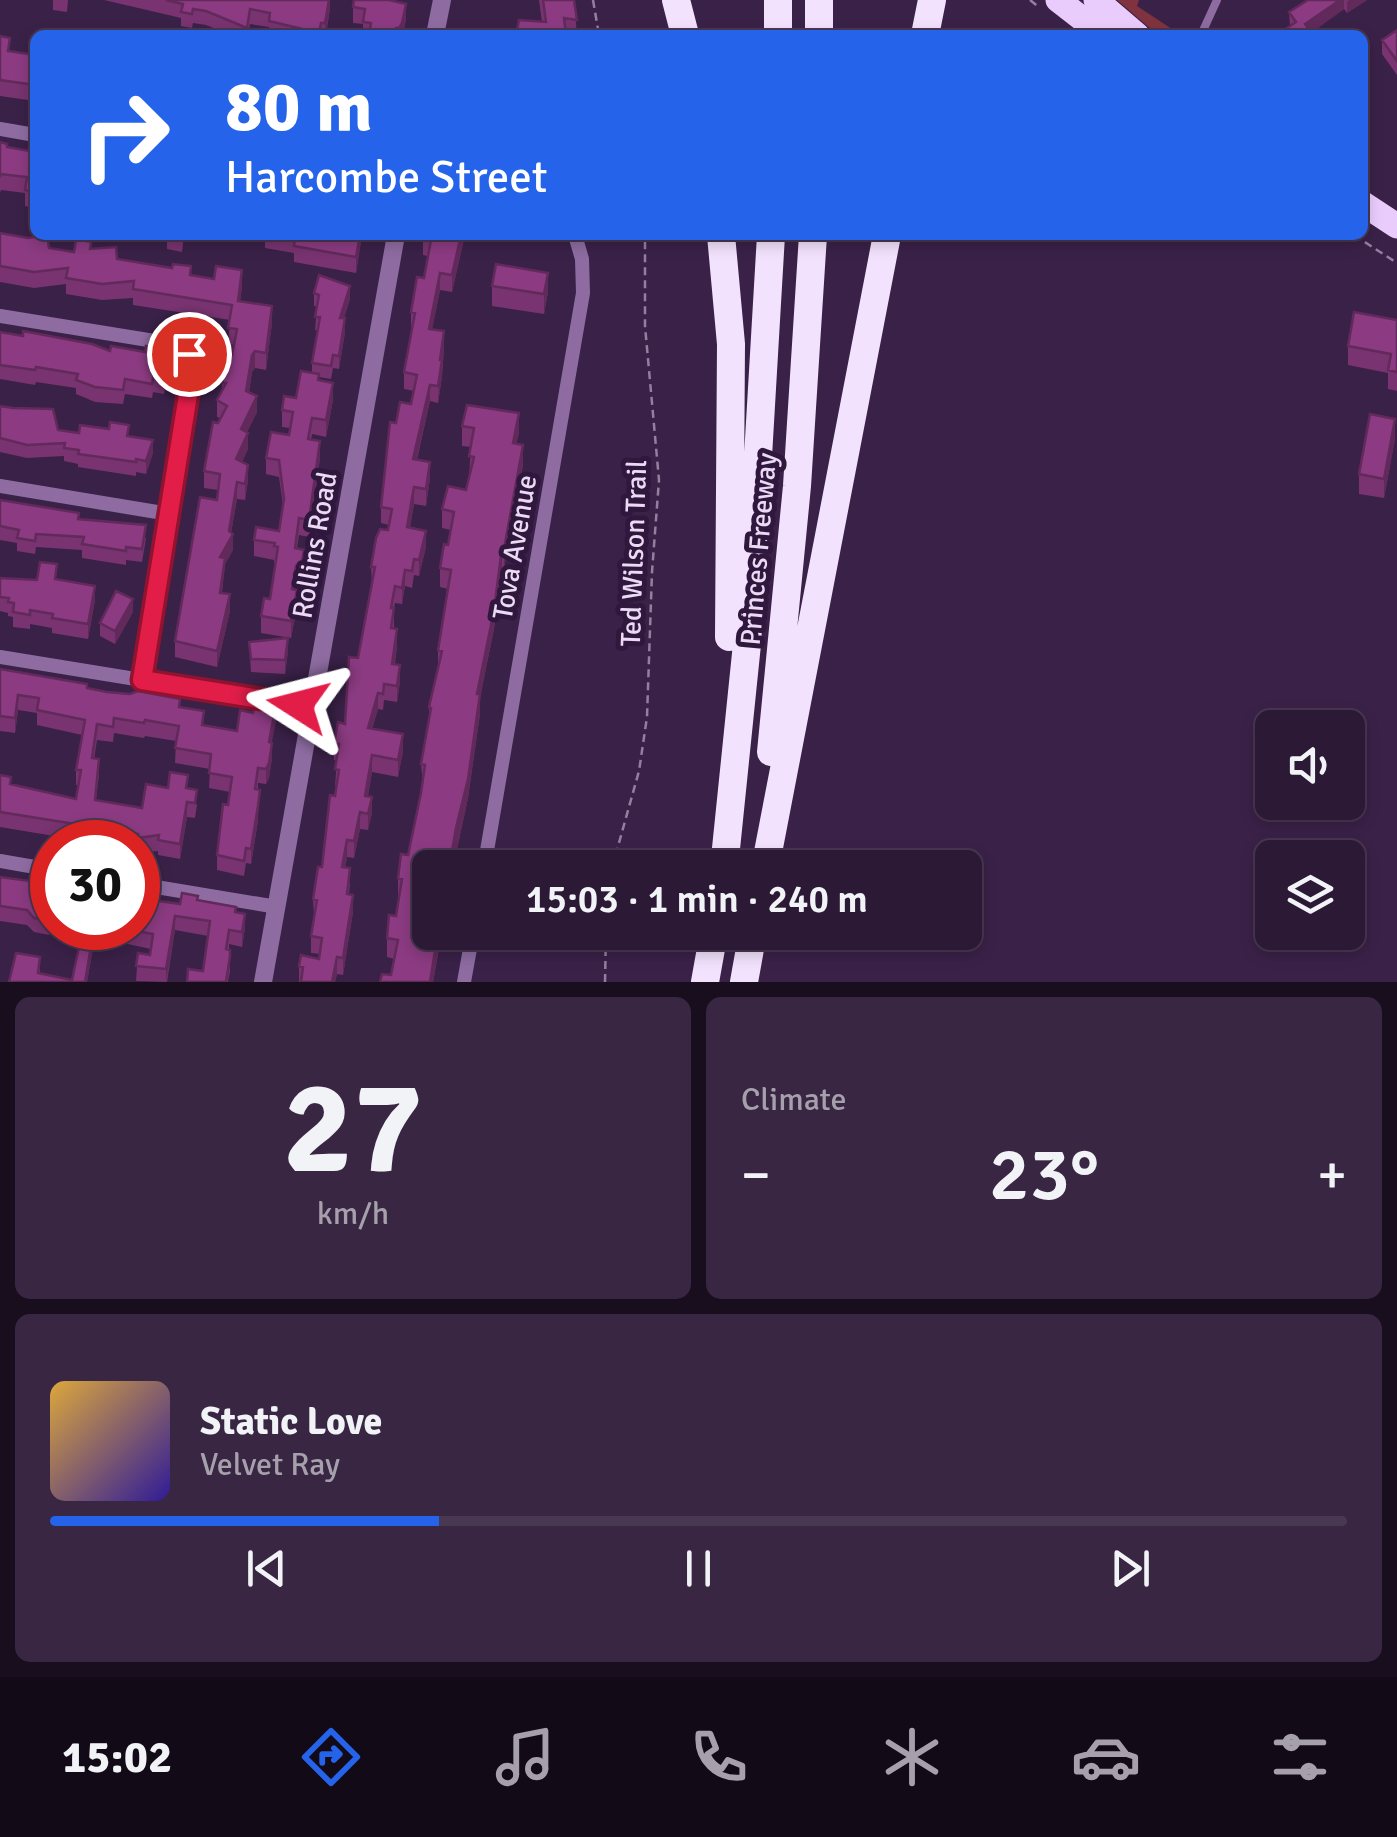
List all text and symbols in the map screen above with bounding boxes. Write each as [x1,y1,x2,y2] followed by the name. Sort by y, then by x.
[225,64,373,150] text: 80 m
[60,70,190,200] icon: right
[225,150,548,205] text: Harcombe Street
[147,312,232,397] pin
[162,327,217,382] icon: arrive
[734,452,784,647] street label: Princes Freeway
[614,459,654,647] street label: Ted Wilson Trail
[285,469,345,621] street label: Rollins Road
[486,472,544,622] street label: Tova Avenue
[246,653,350,757] position arrow
[1255,710,1365,950] map controls
[1255,710,1365,820] button: sound
[30,820,160,950] speed limit sign: 30
[1255,840,1365,950] button: layers
[526,876,868,923] text: 15:03 · 1 min · 240 m
[283,1049,423,1209] text: 27
[741,1080,847,1119] text: Climate
[989,1128,1099,1221] text: 23°
[741,1141,771,1209] text: −
[1317,1141,1347,1209] text: +
[317,1194,389,1233] text: km/h
[200,1398,382,1445] text: Static Love
[200,1445,340,1484] text: Velvet Ray
[239,1541,294,1596] icon: previous
[671,1541,726,1596] icon: pause
[1103,1541,1158,1596] icon: next
[296,1722,366,1792] icon: directions
[490,1722,560,1792] icon: music
[684,1722,754,1792] icon: phone
[877,1722,947,1792] icon: climate
[1071,1722,1141,1792] icon: car
[1265,1722,1335,1792] icon: filters
[62,1730,172,1785] text: 15:02

